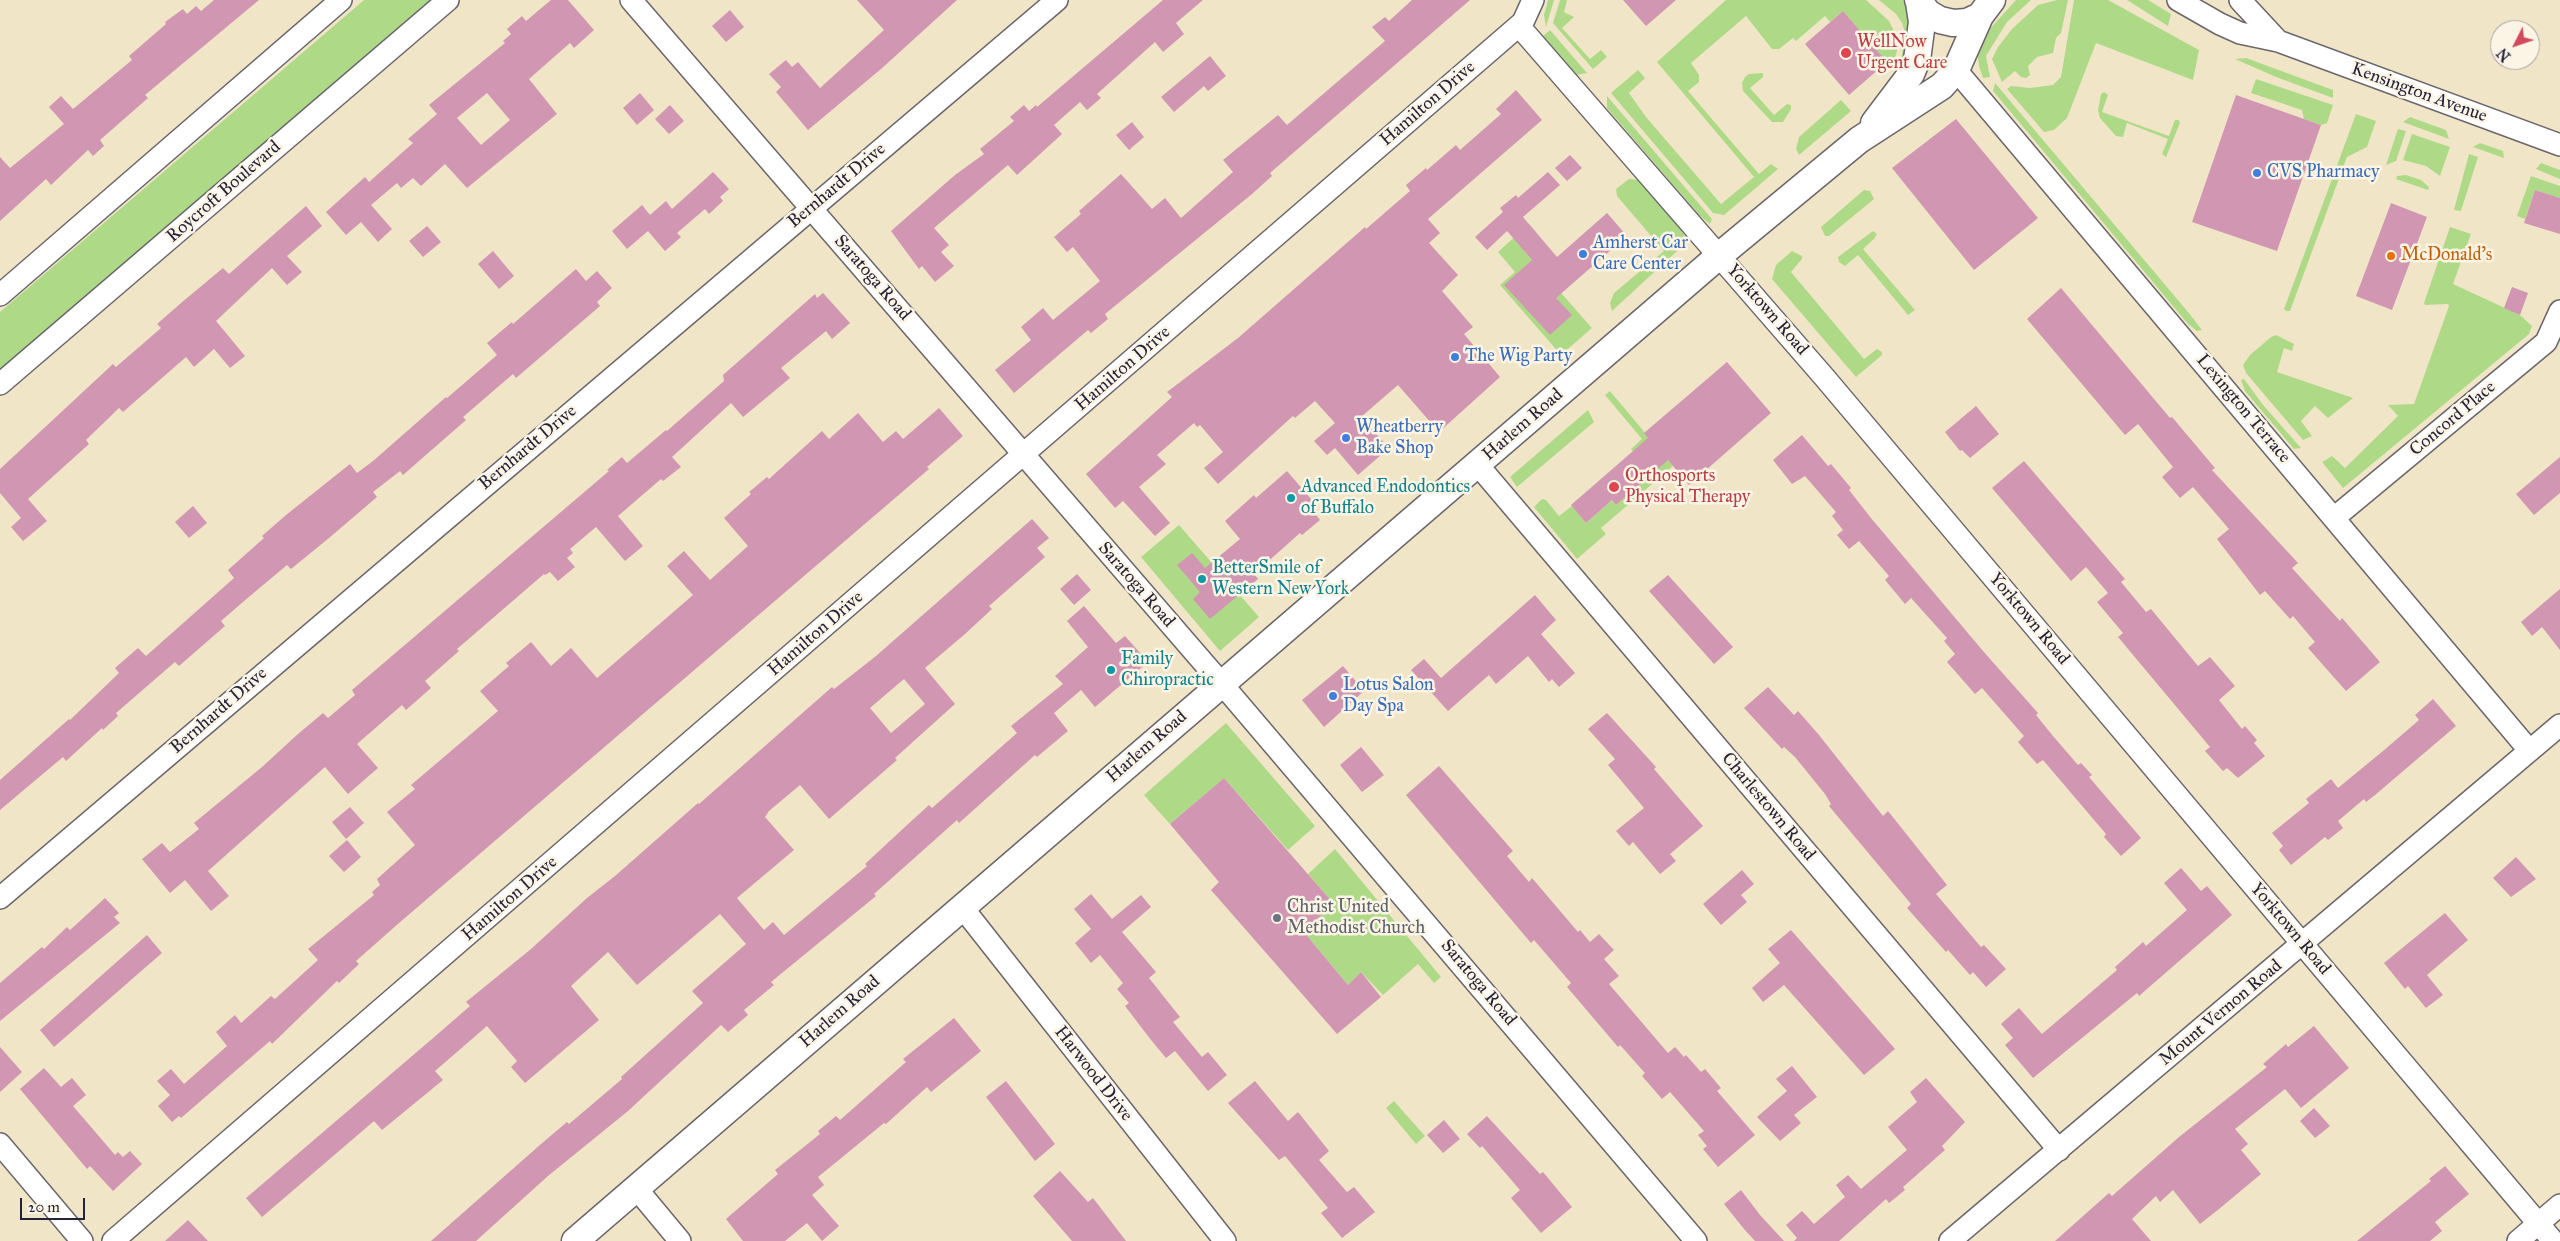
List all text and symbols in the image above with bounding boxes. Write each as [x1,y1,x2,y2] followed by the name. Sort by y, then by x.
[2490,20,2540,70] north arrow
[1857,32,1947,74] place label: WellNow Urgent Care
[2494,44,2514,65] text: N
[1839,46,1853,60] marker: WellNow Urgent Care
[1376,57,1480,151] street label: Hamilton Drive
[2348,58,2490,128] street label: Kensington Avenue
[162,136,286,248] street label: Roycroft Boulevard
[784,139,890,233] street label: Bernhardt Drive
[2267,162,2379,184] place label: CVS Pharmacy
[2251,167,2263,179] marker: CVS Pharmacy
[829,231,915,325] street label: Saratoga Road
[1593,233,1688,276] place label: Amherst Car Care Center
[2401,245,2492,267] place label: McDonald's
[1577,248,1589,260] marker: Amherst Car Care Center
[2385,250,2397,262] marker: McDonald's
[1722,260,1812,360] street label: Yorktown Road
[1071,322,1175,416] street label: Hamilton Drive
[1465,346,1572,368] place label: The Wig Party
[2191,350,2295,468] street label: Lexington Terrace
[1449,351,1461,363] marker: The Wig Party
[2406,377,2500,461] street label: Concord Place
[1478,384,1568,466] street label: Harlem Road
[475,401,581,495] street label: Bernhardt Drive
[1356,417,1443,459] place label: Wheatberry Bake Shop
[1340,432,1352,444] marker: Wheatberry Bake Shop
[1625,466,1750,508] place label: Orthosports Physical Therapy
[1301,477,1470,520] place label: Advanced Endodontics of Buffalo
[1607,480,1621,494] marker: Orthosports Physical Therapy
[1285,492,1297,504] marker: Advanced Endodontics of Buffalo
[1093,538,1179,632] street label: Saratoga Road
[1212,558,1349,600] place label: BetterSmile of Western New York
[1984,569,2074,669] street label: Yorktown Road
[1196,573,1208,585] marker: BetterSmile of Western New York
[764,587,868,681] street label: Hamilton Drive
[1121,649,1214,692] place label: Family Chiropractic
[166,663,272,759] street label: Bernhardt Drive
[1105,664,1117,676] marker: Family Chiropractic
[1343,675,1434,718] place label: Lotus Salon Day Spa
[1327,690,1339,702] marker: Lotus Salon Day Spa
[1102,706,1192,788] street label: Harlem Road
[1716,748,1820,866] street label: Charlestown Road
[458,852,562,946] street label: Hamilton Drive
[2245,879,2335,979] street label: Yorktown Road
[1287,897,1425,940] place label: Christ United Methodist Church
[1271,912,1283,924] marker: Christ United Methodist Church
[1436,935,1520,1031] street label: Saratoga Road
[2155,955,2287,1071] street label: Mount Vernon Road
[795,971,885,1053] street label: Harlem Road
[1049,1022,1137,1126] street label: Harwood Drive
[22,1188,88,1220] scale bar
[28,1198,60,1216] text: 20 m

